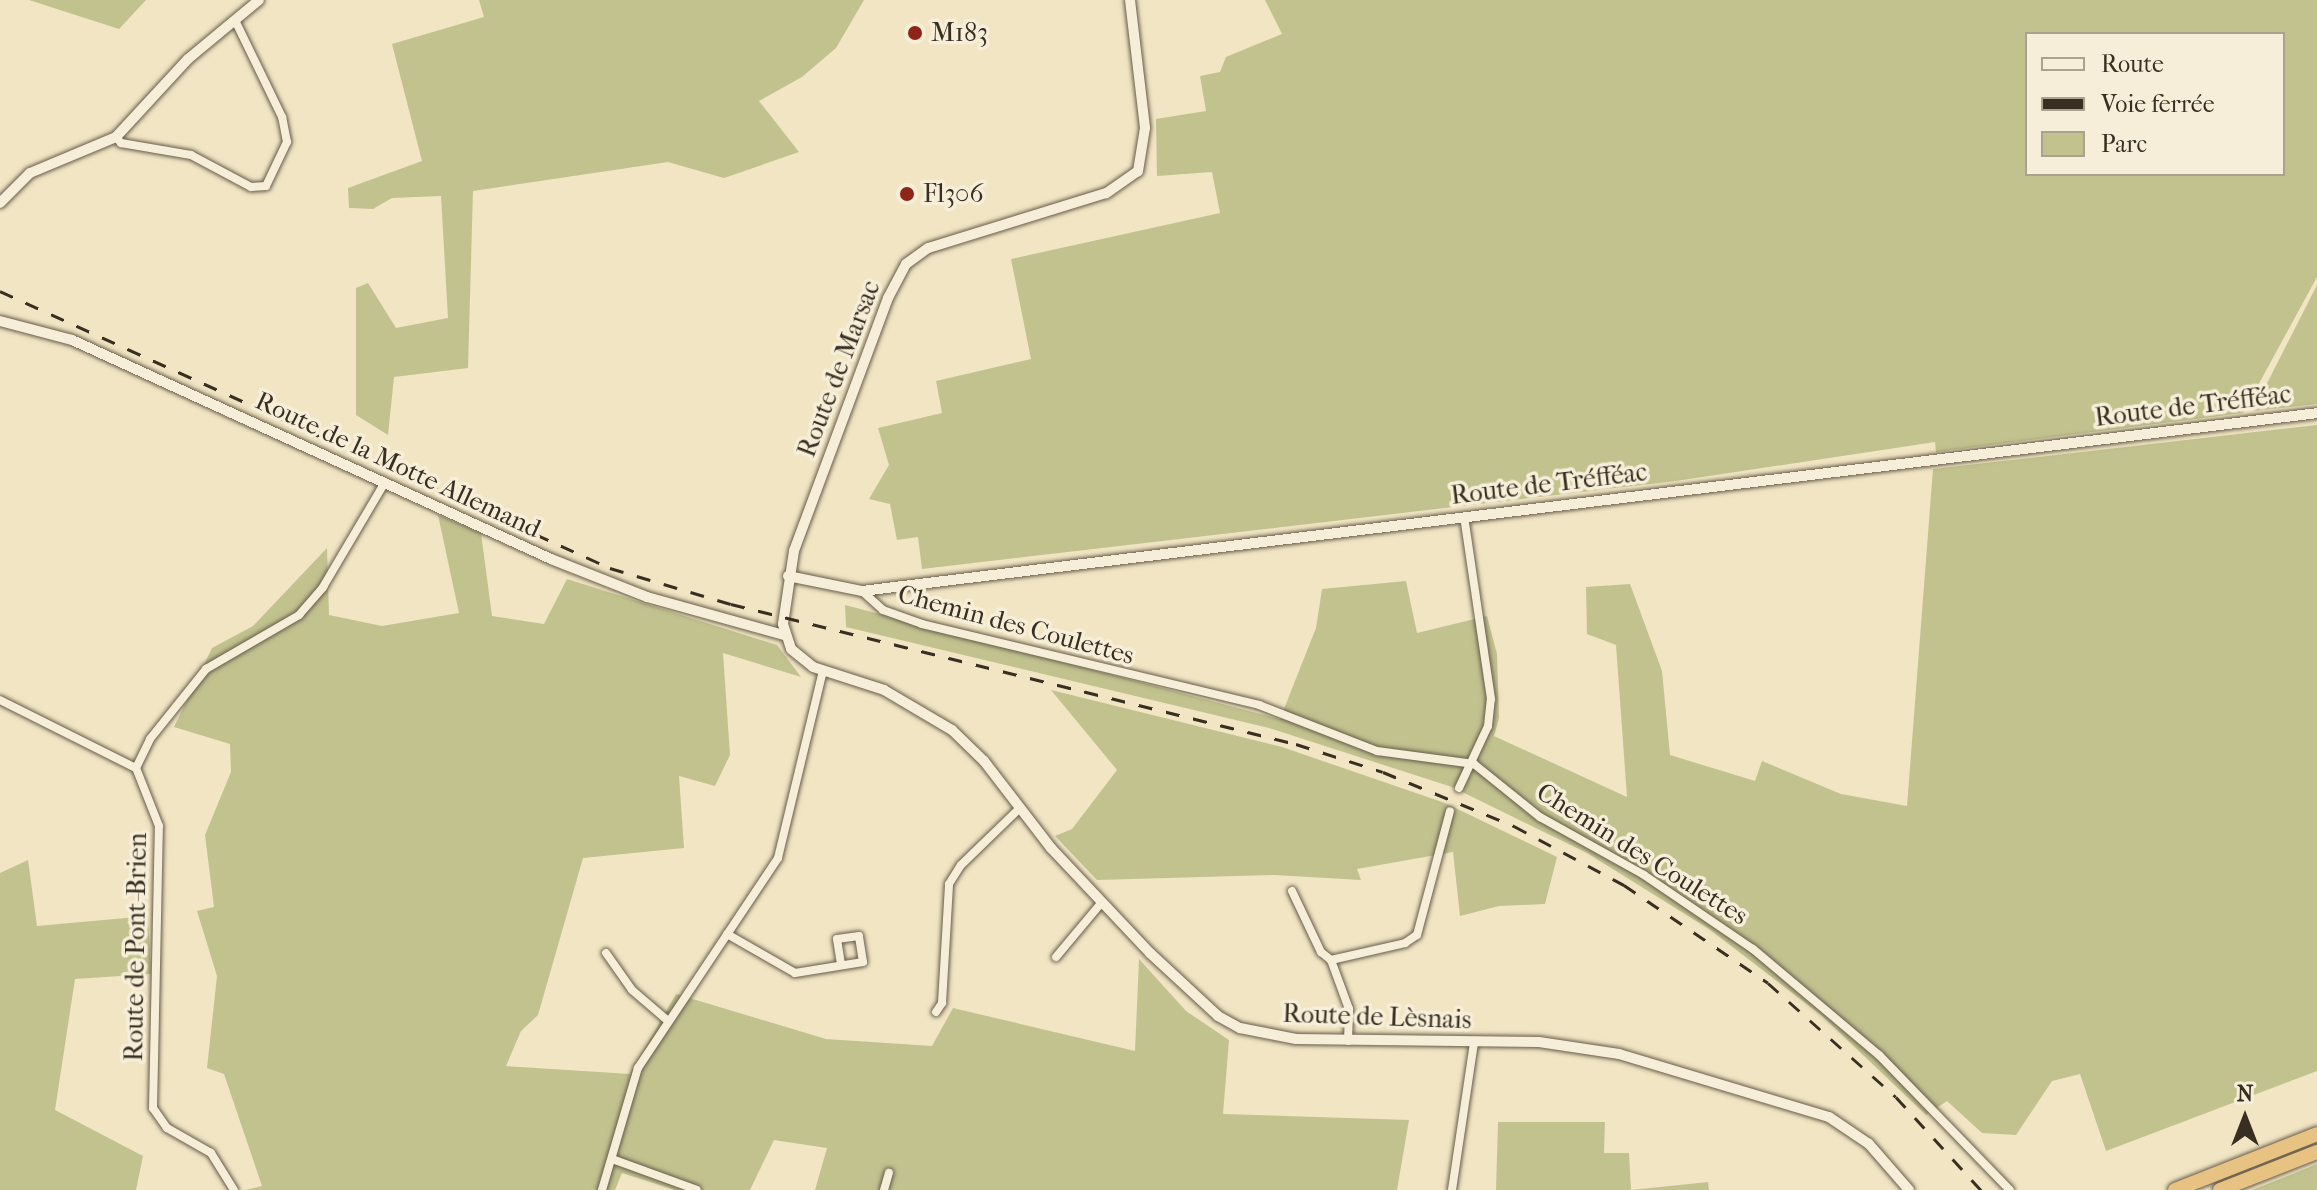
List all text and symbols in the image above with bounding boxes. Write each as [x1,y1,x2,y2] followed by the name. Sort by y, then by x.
[931,17,988,49] place label: M183
[906,24,924,42] marker: M183
[2025,32,2285,176] legend
[2101,50,2164,78] text: Route
[2101,90,2215,118] text: Voie ferrée
[2101,130,2147,158] text: Parc
[923,178,983,210] place label: Fl306
[898,185,916,203] marker: Fl306
[791,276,887,462] street label: Route de Marsac
[2093,378,2293,434] street label: Route de Tréfféac
[250,385,546,545] street label: Route de la Motte Allemand
[1449,456,1649,512] street label: Route de Tréfféac
[895,578,1137,672] street label: Chemin des Coulettes
[1531,776,1753,932] street label: Chemin des Coulettes
[118,832,154,1062] street label: Route de Pont-Brien
[1282,998,1472,1036] street label: Route de Lèsnais
[2205,1078,2285,1158] north arrow
[2237,1081,2253,1107] text: N

